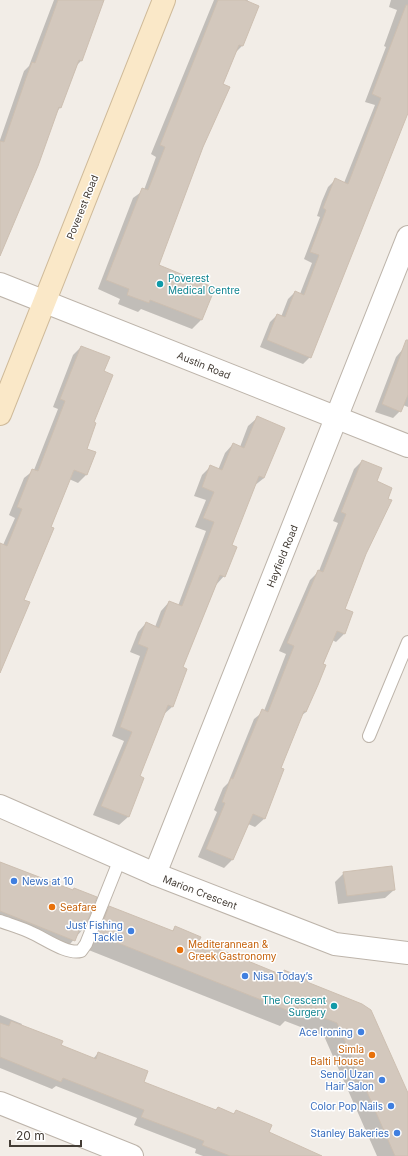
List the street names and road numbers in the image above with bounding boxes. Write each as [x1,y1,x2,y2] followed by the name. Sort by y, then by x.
[64,173,100,241] street label: Poverest Road
[175,349,233,381] street label: Austin Road
[264,523,300,589] street label: Hayfield Road
[161,872,239,912] street label: Marion Crescent

